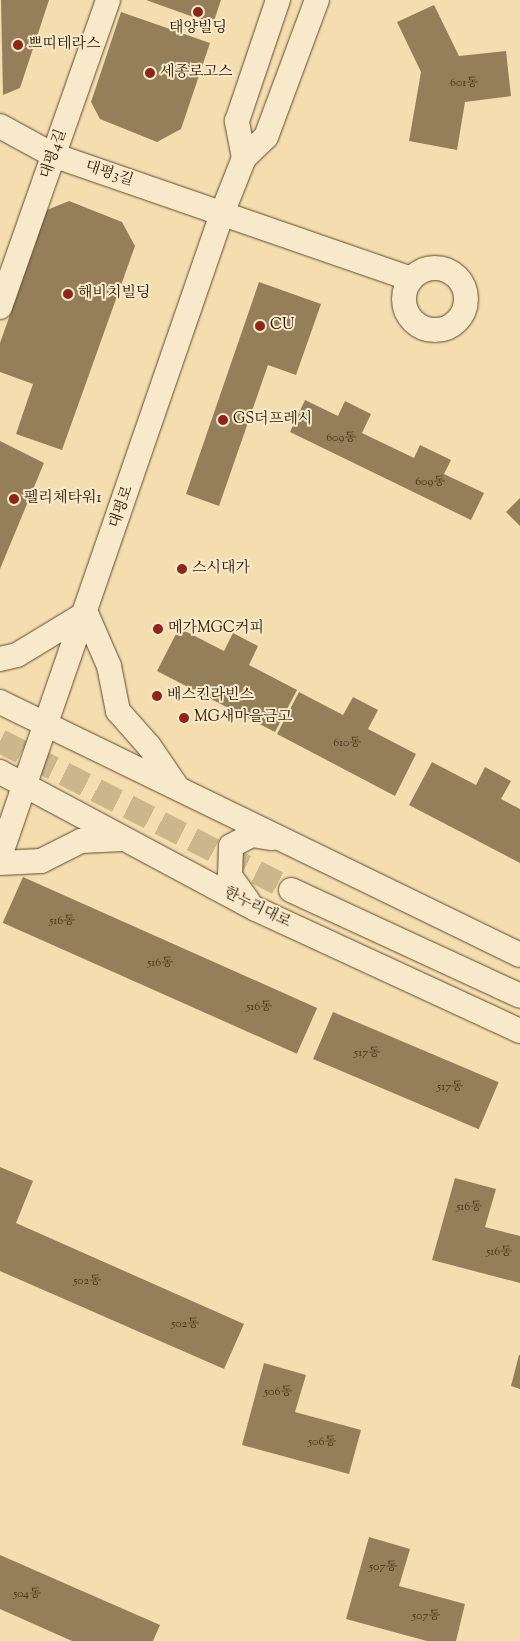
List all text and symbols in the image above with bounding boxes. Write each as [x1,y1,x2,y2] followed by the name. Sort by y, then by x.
[192,6,204,18] marker: 태양빌딩
[169,20,227,38] place label: 태양빌딩
[28,36,100,54] place label: 쁘띠테라스
[12,39,24,51] marker: 쁘띠테라스
[160,64,232,82] place label: 세종로고스
[144,67,156,79] marker: 세종로고스
[450,77,478,91] house number: 601동
[37,127,71,181] street label: 대평4길
[83,158,135,190] street label: 대평3길
[78,285,150,303] place label: 해비치빌딩
[62,288,74,300] marker: 해비치빌딩
[270,317,294,335] place label: CU
[254,320,266,332] marker: CU
[233,411,312,429] place label: GS더프레시
[217,414,229,426] marker: GS더프레시
[326,432,356,446] house number: 609동
[415,476,445,490] house number: 609동
[106,484,138,530] street label: 대평로
[24,490,102,508] place label: 펠리체타워1
[8,493,20,505] marker: 펠리체타워1
[192,560,250,578] place label: 스시대가
[176,563,188,575] marker: 스시대가
[168,620,264,638] place label: 메가MGC커피
[152,623,164,635] marker: 메가MGC커피
[167,687,254,705] place label: 배스킨라빈스
[151,690,163,702] marker: 배스킨라빈스
[194,709,292,727] place label: MG새마을금고
[178,712,190,724] marker: MG새마을금고
[333,737,361,751] house number: 610동
[220,884,294,932] street label: 한누리대로
[49,915,75,929] house number: 516동
[147,957,173,971] house number: 516동
[246,1001,272,1015] house number: 516동
[354,1047,380,1061] house number: 517동
[437,1081,463,1095] house number: 517동
[456,1201,482,1215] house number: 516동
[486,1246,512,1260] house number: 516동
[73,1275,101,1289] house number: 502동
[171,1318,199,1332] house number: 502동
[264,1386,292,1400] house number: 506동
[308,1436,336,1450] house number: 506동
[369,1561,397,1575] house number: 507동
[13,1588,41,1602] house number: 504동
[412,1610,440,1624] house number: 507동

